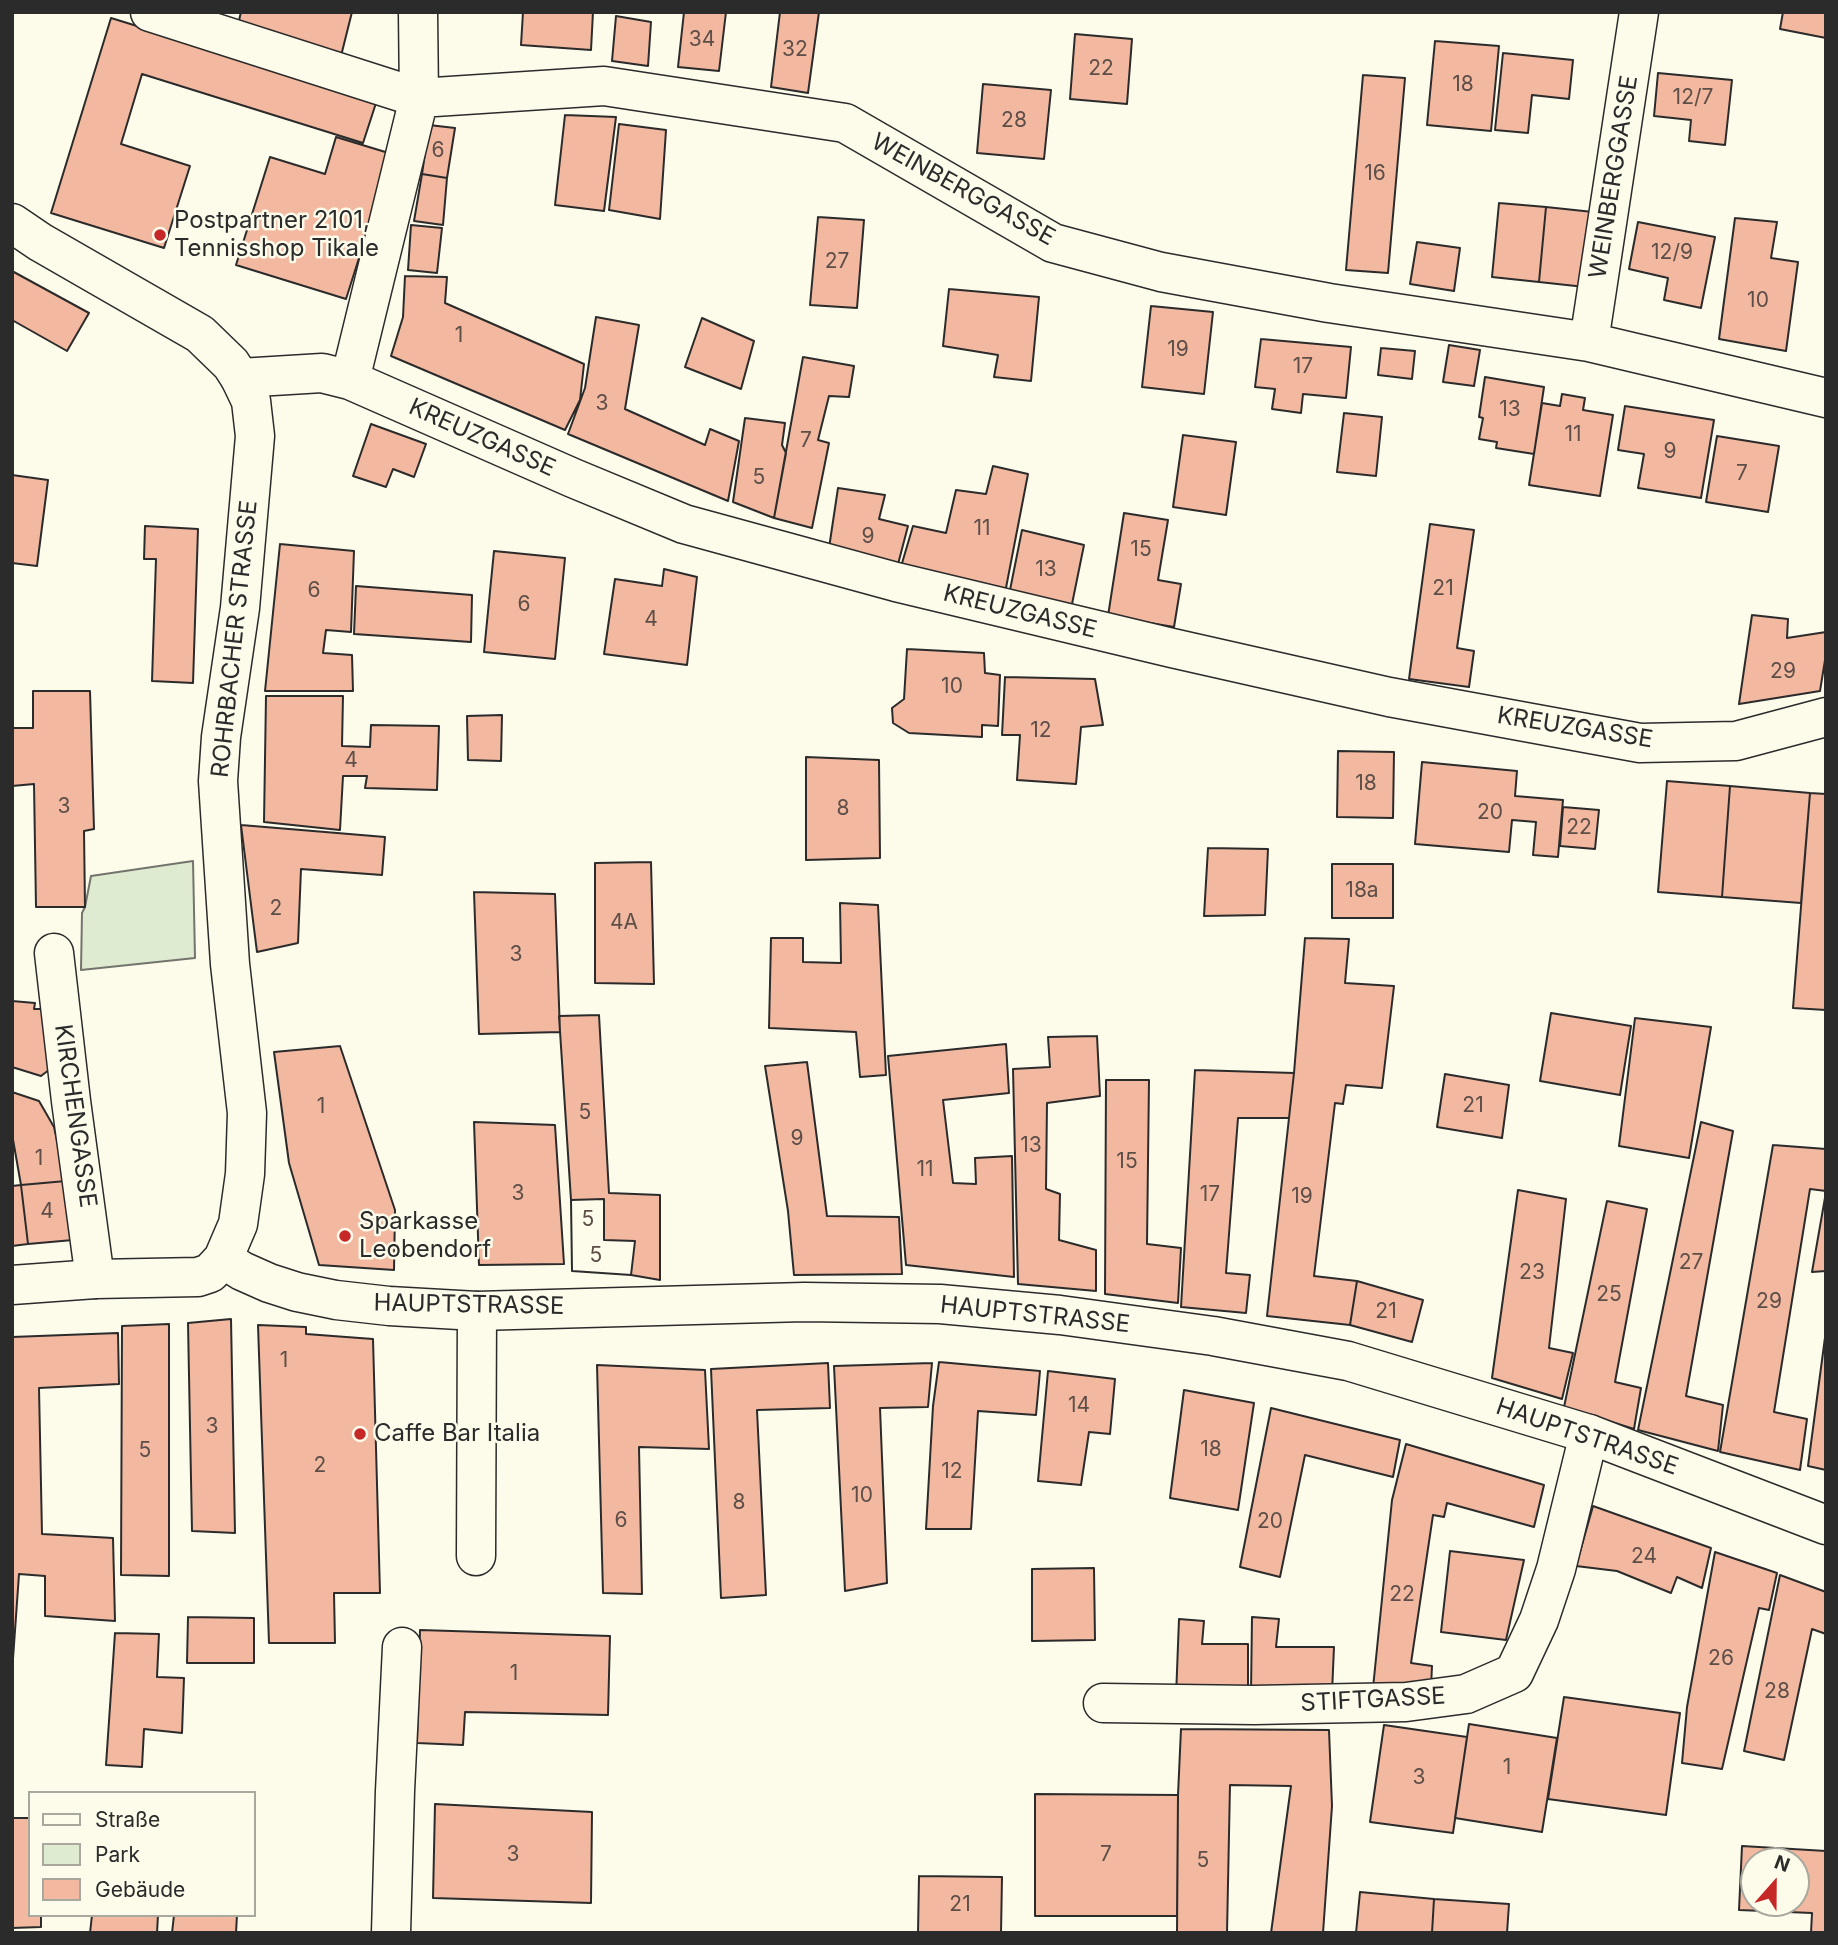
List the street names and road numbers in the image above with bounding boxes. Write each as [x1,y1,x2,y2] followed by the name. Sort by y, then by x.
[1584,73,1644,281] street label: WEINBERGGASSE
[866,128,1060,252] street label: WEINBERGGASSE
[404,393,560,483] street label: KREUZGASSE
[206,499,264,779] street label: ROHRBACHER STRASSE
[940,579,1100,645] street label: KREUZGASSE
[1495,701,1655,755] street label: KREUZGASSE
[48,1022,102,1210] street label: KIRCHENGASSE
[373,1289,565,1321] street label: HAUPTSTRASSE
[939,1291,1131,1339] street label: HAUPTSTRASSE
[1492,1392,1682,1482] street label: HAUPTSTRASSE
[1300,1682,1446,1718] street label: STIFTGASSE

